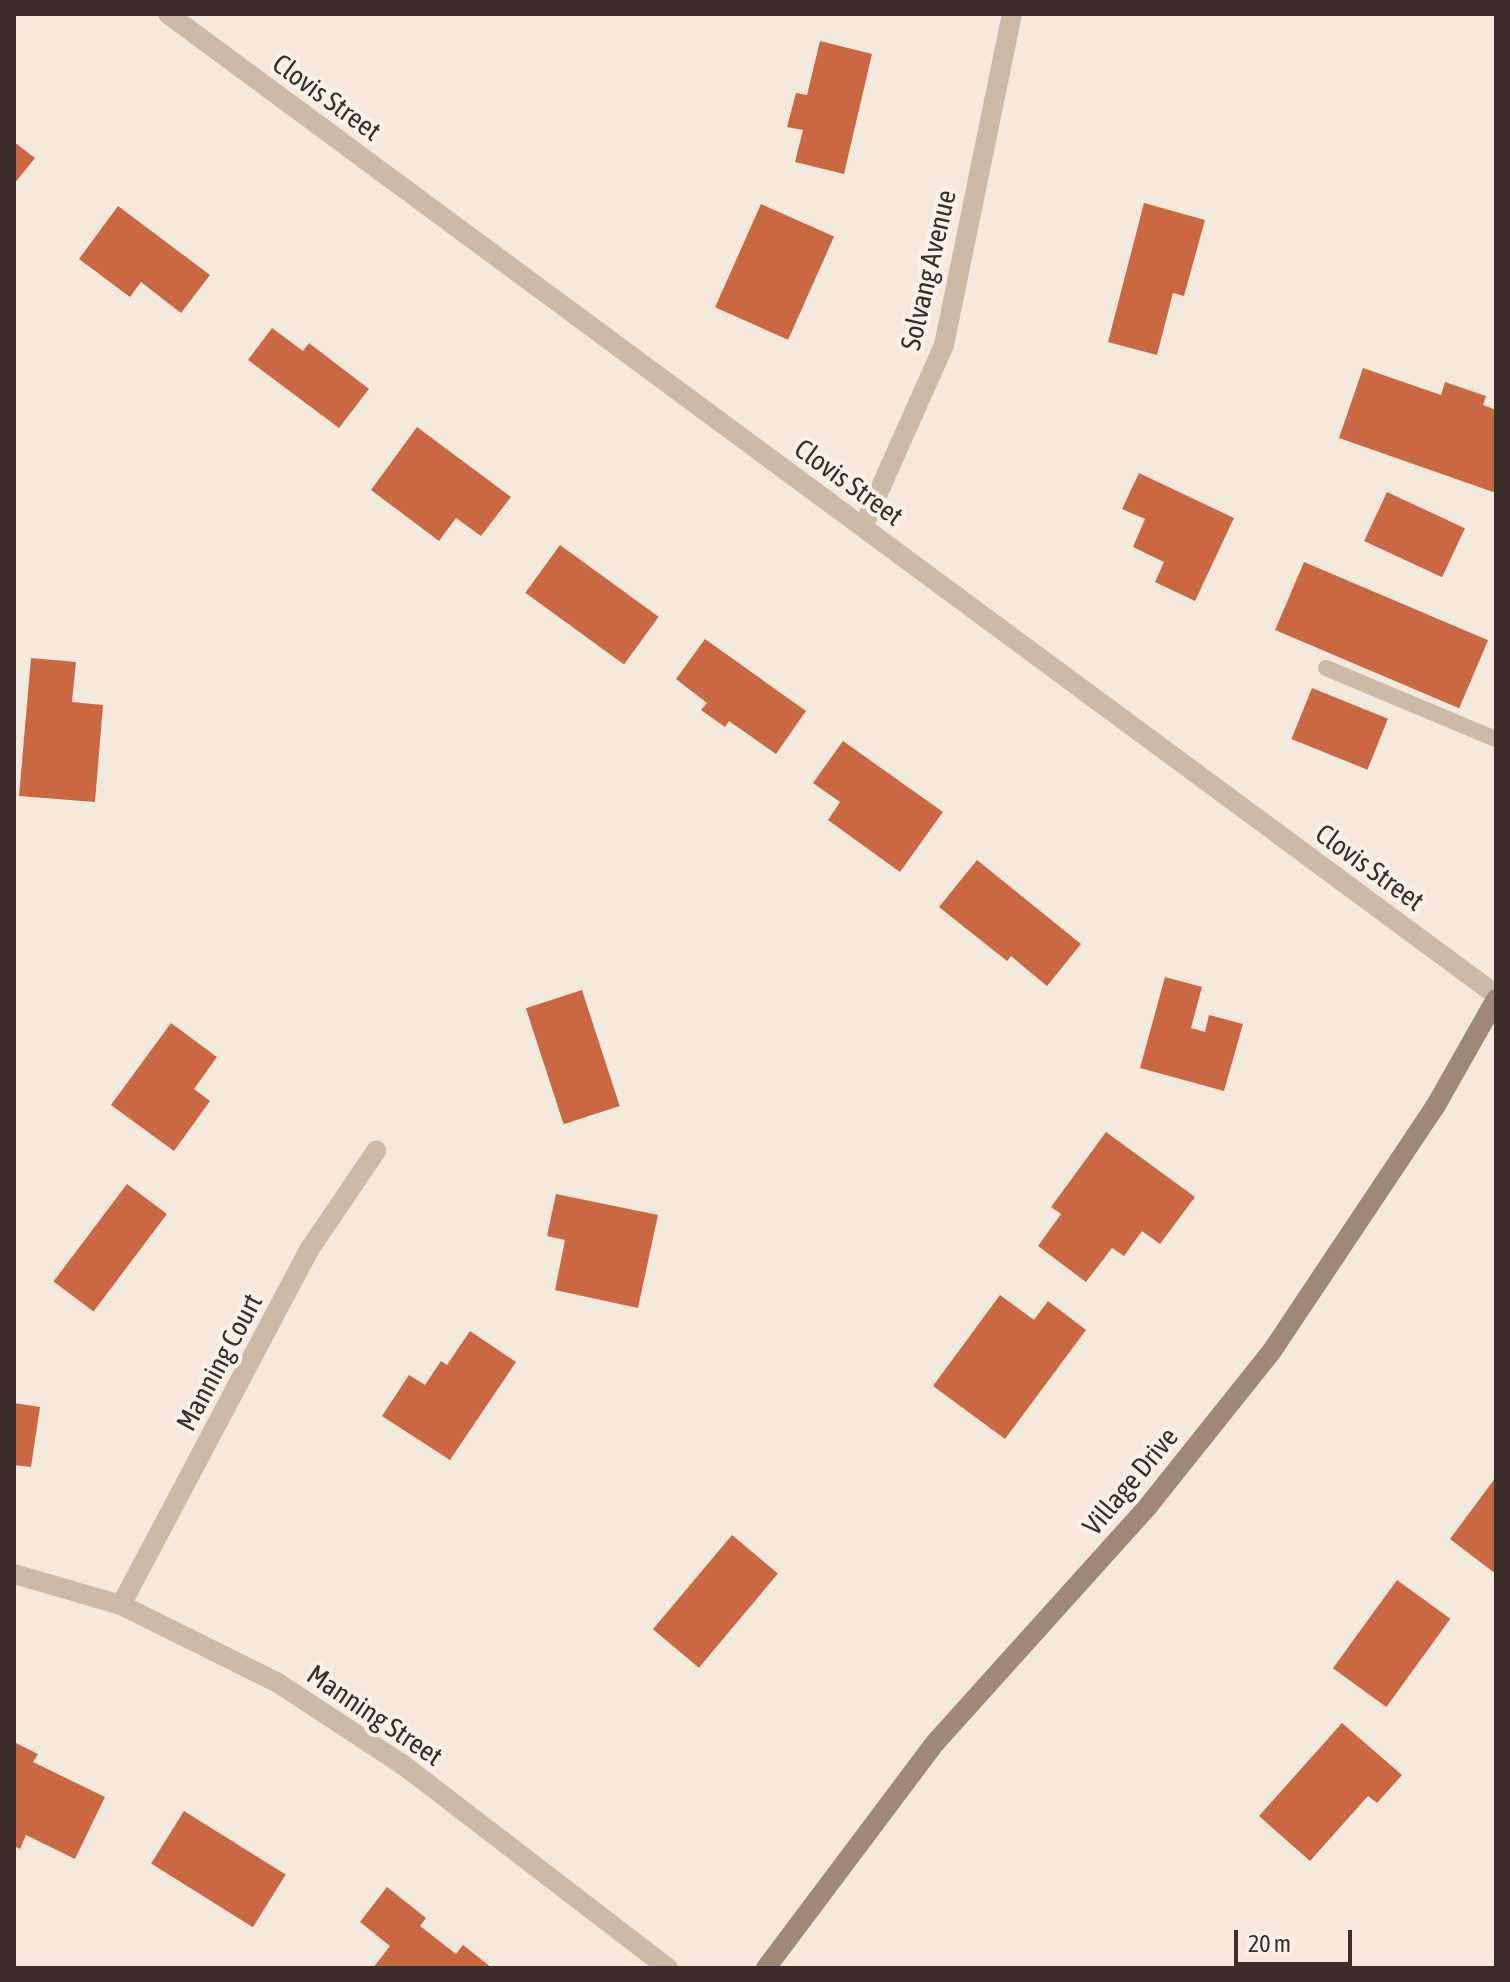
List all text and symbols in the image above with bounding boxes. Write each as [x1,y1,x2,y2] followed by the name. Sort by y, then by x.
[266,46,388,148] street label: Clovis Street
[893,187,963,353] street label: Solvang Avenue
[788,431,910,533] street label: Clovis Street
[1309,816,1431,918] street label: Clovis Street
[169,1288,269,1436] street label: Manning Court
[1075,1420,1185,1542] street label: Village Drive
[301,1657,449,1773] street label: Manning Street
[1238,1914,1356,1964] scale bar
[1248,1930,1291,1957] text: 20 m

